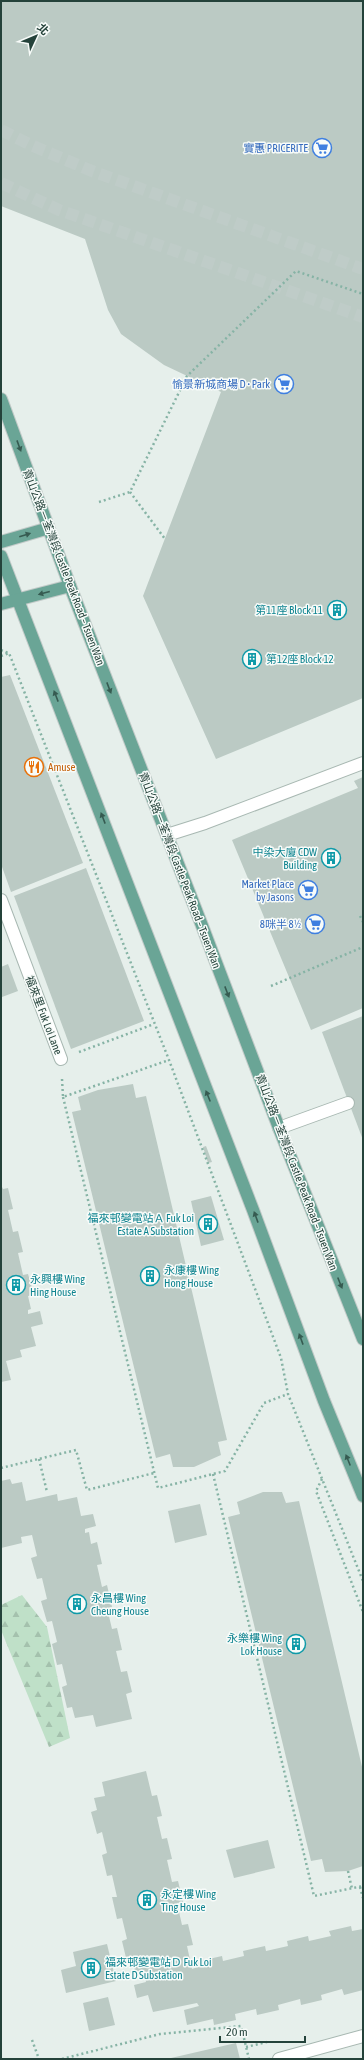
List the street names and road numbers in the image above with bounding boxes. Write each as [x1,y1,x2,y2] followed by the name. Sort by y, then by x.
[21,467,107,667] street label: 青山公路－荃灣段 Castle Peak Road – Tsuen Wan
[137,770,223,970] street label: 青山公路－荃灣段 Castle Peak Road – Tsuen Wan
[23,974,65,1056] street label: 福來里 Fuk Loi Lane
[254,1072,340,1272] street label: 青山公路－荃灣段 Castle Peak Road – Tsuen Wan

